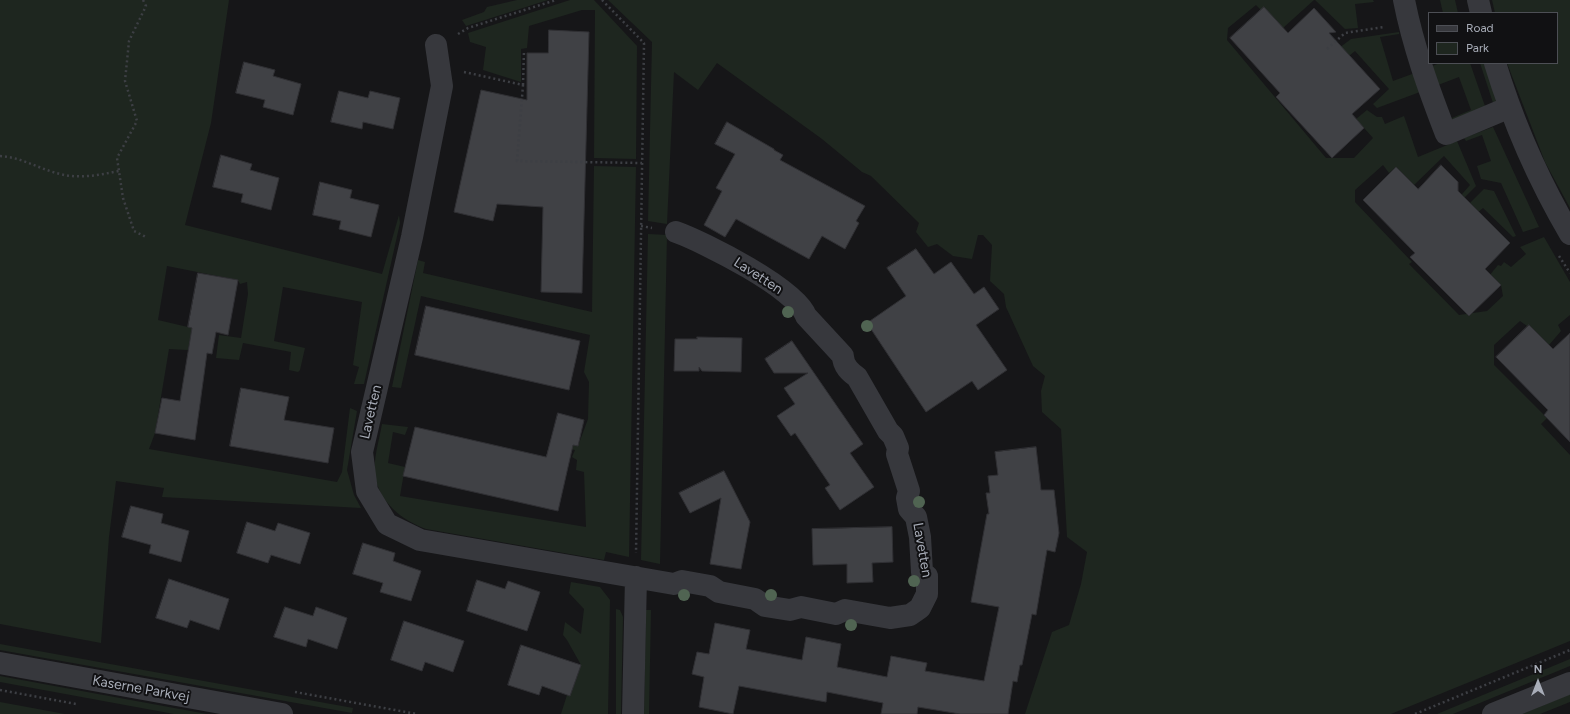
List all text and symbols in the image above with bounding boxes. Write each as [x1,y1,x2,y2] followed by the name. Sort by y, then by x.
[1428,12,1558,64] legend
[1466,21,1494,35] text: Road
[1466,41,1489,55] text: Park
[730,254,786,298] street label: Lavetten
[357,383,385,441] street label: Lavetten
[909,521,935,579] street label: Lavetten
[1518,662,1558,702] north arrow
[1534,663,1542,676] text: N
[91,672,191,706] street label: Kaserne Parkvej

